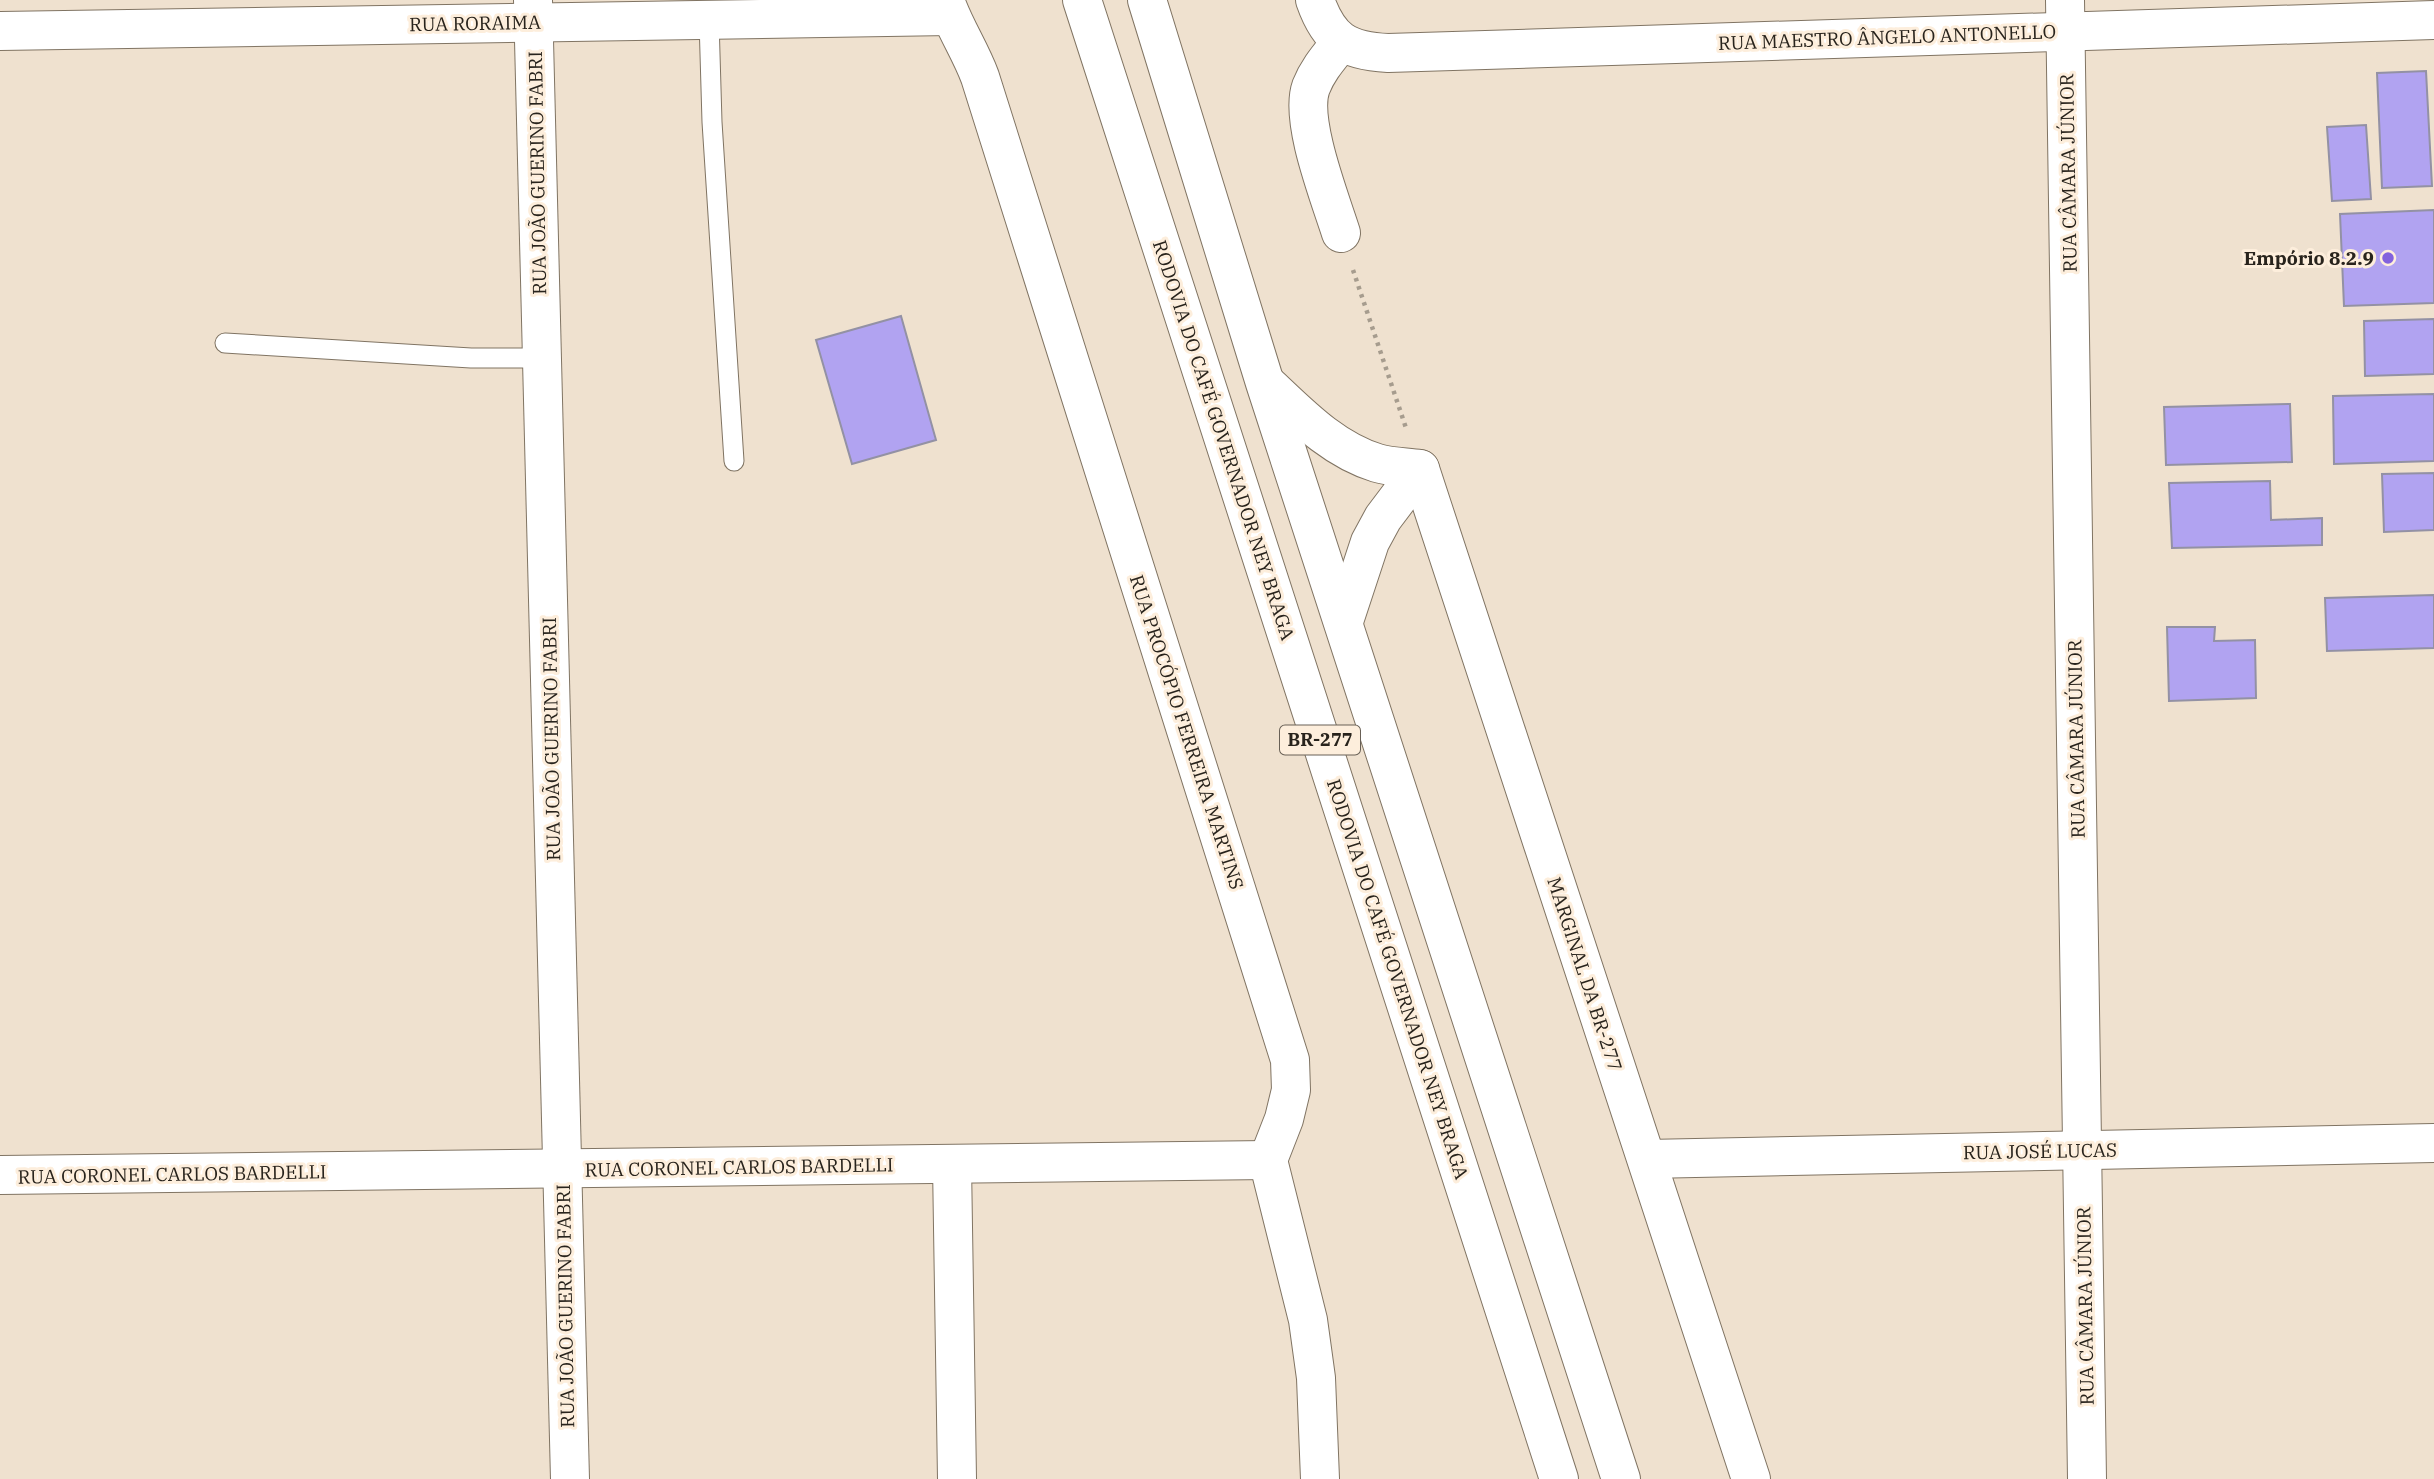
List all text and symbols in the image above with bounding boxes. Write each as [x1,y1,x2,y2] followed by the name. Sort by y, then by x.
[409,10,541,36] street label: RUA RORAIMA
[1717,19,2057,55] street label: RUA MAESTRO ÂNGELO ANTONELLO
[523,51,551,295] street label: RUA JOÃO GUERINO FABRI
[2054,73,2082,273] street label: RUA CÂMARA JÚNIOR
[1148,237,1300,643] street label: RODOVIA DO CAFÉ GOVERNADOR NEY BRAGA
[2244,246,2374,270] place label: Empório 8.2.9
[2380,250,2396,266] marker: Empório 8.2.9
[1125,572,1249,892] street label: RUA PROCÓPIO FERREIRA MARTINS
[537,617,565,861] street label: RUA JOÃO GUERINO FABRI
[2062,639,2090,839] street label: RUA CÂMARA JÚNIOR
[1280,726,1360,754] road number: BR-277
[1322,776,1474,1182] street label: RODOVIA DO CAFÉ GOVERNADOR NEY BRAGA
[1542,874,1628,1074] street label: MARGINAL DA BR-277
[1963,1138,2117,1164] street label: RUA JOSÉ LUCAS
[584,1152,894,1182] street label: RUA CORONEL CARLOS BARDELLI
[17,1159,327,1189] street label: RUA CORONEL CARLOS BARDELLI
[551,1184,579,1428] street label: RUA JOÃO GUERINO FABRI
[2071,1206,2099,1406] street label: RUA CÂMARA JÚNIOR

